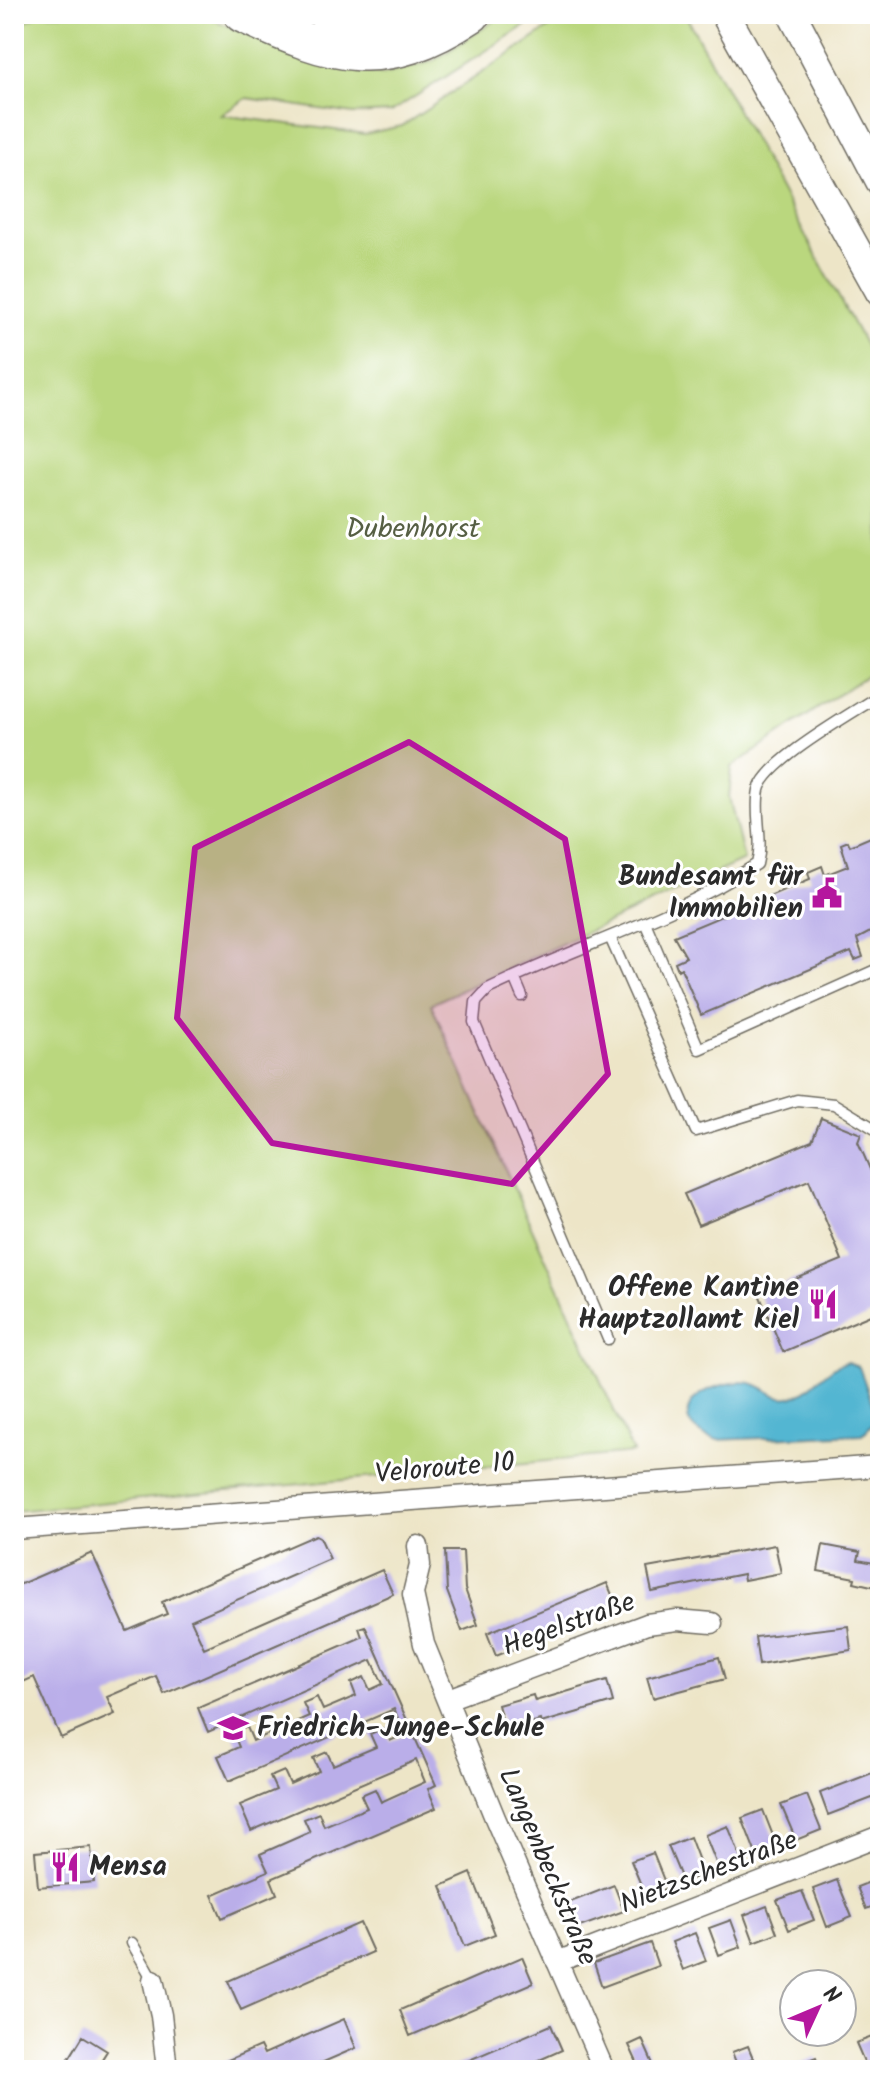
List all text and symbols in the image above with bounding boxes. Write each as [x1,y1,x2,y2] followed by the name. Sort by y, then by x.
[346,507,481,552] park label: Dubenhorst
[618,855,805,932] place label: Bundesamt für Immobilien
[810,876,844,910] public building icon: Bundesamt für Immobilien
[578,1266,800,1343] place label: Offene Kantine Hauptzollamt Kiel
[806,1287,840,1321] restaurant icon: Offene Kantine Hauptzollamt Kiel
[373,1440,517,1498] street label: Veloroute 10
[496,1580,642,1670] street label: Hegelstraße
[257,1706,545,1751] place label: Friedrich-Junge-Schule
[216,1711,250,1745] school or university icon: Friedrich-Junge-Schule
[485,1761,609,1973] street label: Langenbeckstraße
[613,1818,805,1928] street label: Nietzschestraße
[89,1845,167,1890] place label: Mensa
[48,1850,82,1884] restaurant icon: Mensa
[778,1968,858,2048] north arrow
[813,1979,848,2013] text: N

